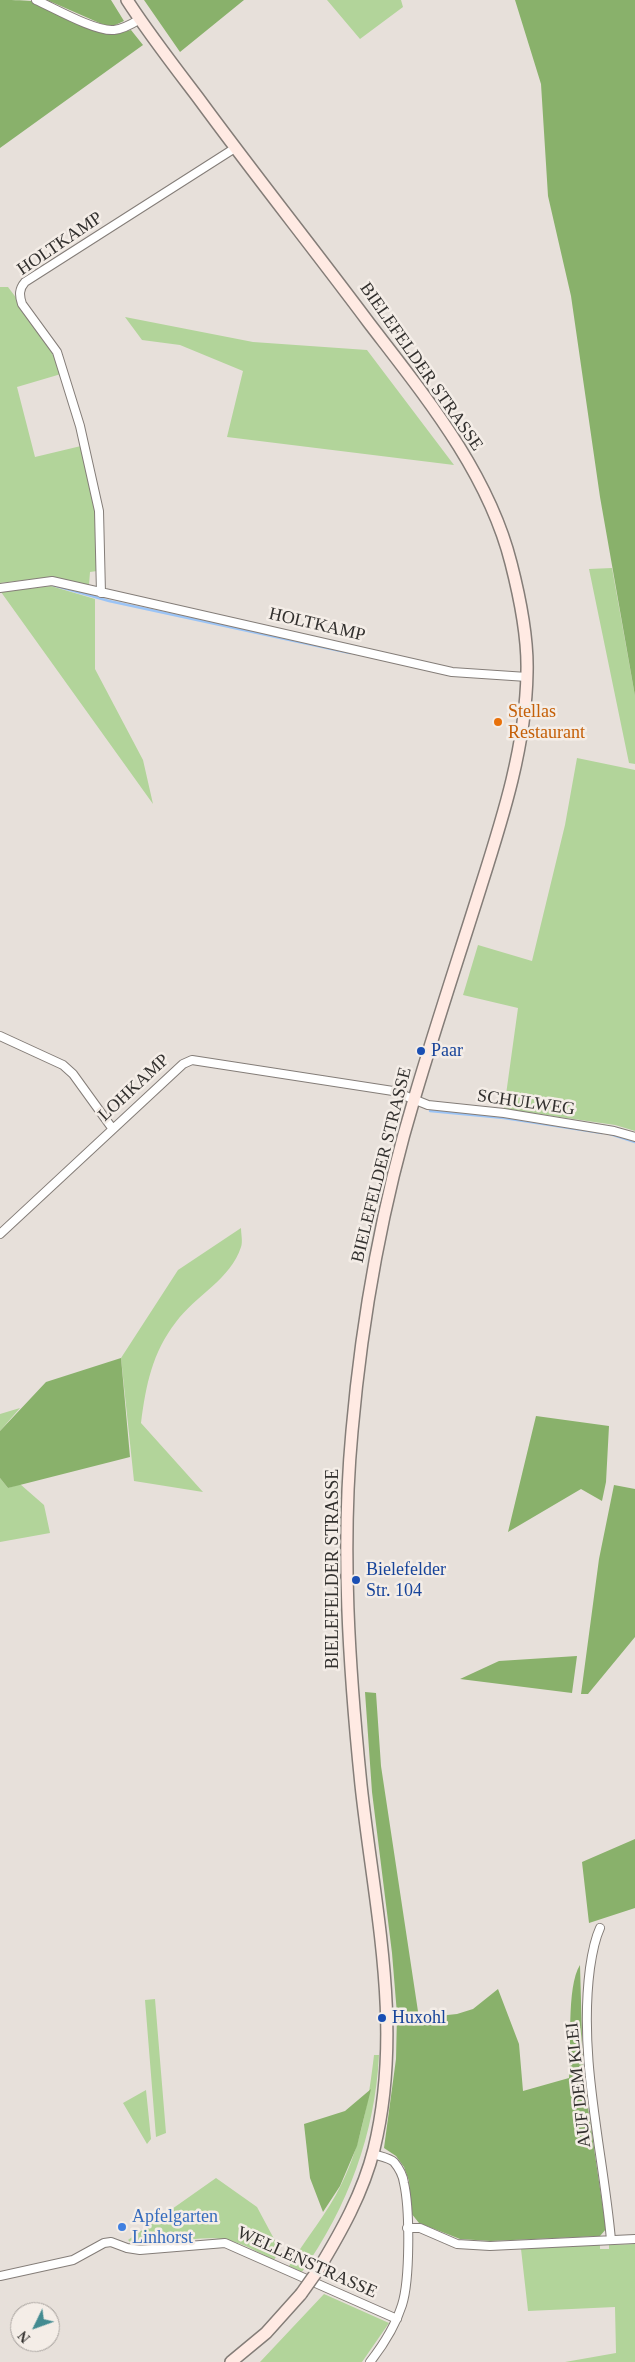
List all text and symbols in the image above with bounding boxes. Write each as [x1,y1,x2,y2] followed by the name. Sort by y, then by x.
[13,208,107,280] street label: HOLTKAMP
[355,279,487,455] street label: BIELEFELDER STRASSE
[267,603,367,647] street label: HOLTKAMP
[508,701,585,744] place label: Stellas Restaurant
[492,716,504,728] marker: Stellas Restaurant
[431,1040,463,1062] place label: Paar
[415,1045,427,1057] marker: Paar
[94,1050,174,1126] street label: LOHKAMP
[347,1065,417,1265] street label: BIELEFELDER STRASSE
[476,1085,576,1121] street label: SCHULWEG
[322,1469,344,1669] street label: BIELEFELDER STRASSE
[366,1559,446,1602] place label: Bielefelder Str. 104
[350,1574,362,1586] marker: Bielefelder Str. 104
[392,2007,446,2029] place label: Huxohl
[376,2012,388,2024] marker: Huxohl
[562,2021,596,2149] street label: AUF DEM KLEI
[132,2206,218,2248] place label: Apfelgarten Linhorst
[116,2221,128,2233] marker: Apfelgarten Linhorst
[234,2222,380,2304] street label: WELLENSTRASSE
[10,2302,60,2352] north arrow
[15,2328,33,2345] text: N

